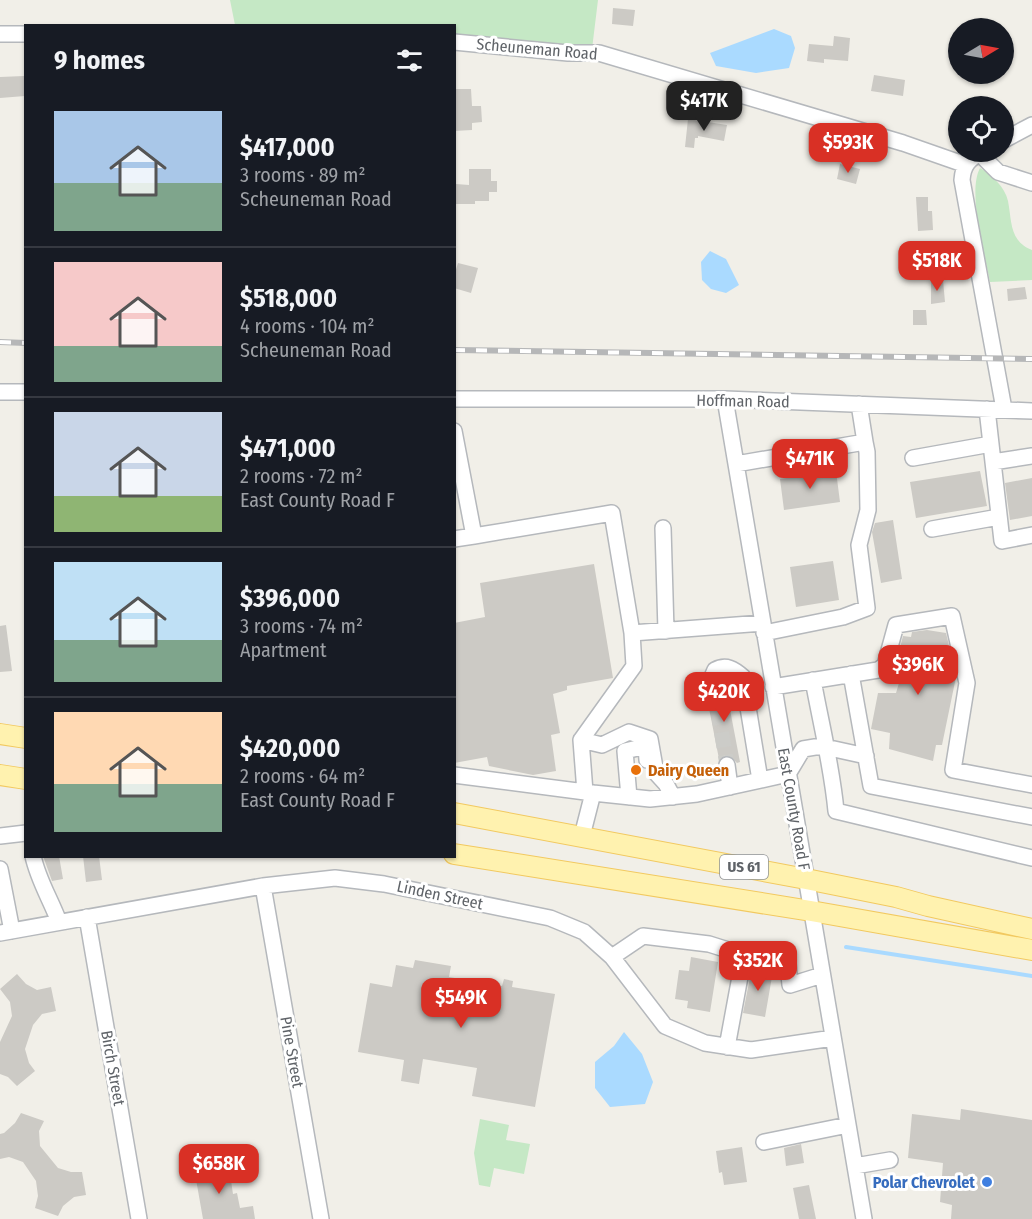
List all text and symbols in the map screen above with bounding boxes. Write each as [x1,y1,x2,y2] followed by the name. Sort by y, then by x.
[948,18,1014,84] north arrow
[948,18,1014,162] map controls
[476,34,598,64] street label: Scheuneman Road
[393,44,426,77] icon: filters
[54,45,145,76] text: 9 homes
[662,81,746,132] pin: $417K
[680,88,728,112] text: $417K
[948,96,1014,162] button: locate
[806,123,890,174] pin: $593K
[823,130,873,154] text: $593K
[240,132,335,163] text: $417,000
[102,135,174,207] icon: home
[240,163,365,187] text: 3 rooms · 89 m²
[240,187,392,211] text: Scheuneman Road
[895,241,979,292] pin: $518K
[912,248,962,272] text: $518K
[240,283,337,314] text: $518,000
[102,286,174,358] icon: home
[240,314,375,338] text: 4 rooms · 104 m²
[240,338,392,362] text: Scheuneman Road
[696,391,790,411] street label: Hoffman Road
[240,433,336,464] text: $471,000
[102,436,174,508] icon: home
[768,439,852,490] pin: $471K
[786,446,834,470] text: $471K
[240,464,362,488] text: 2 rooms · 72 m²
[240,488,395,512] text: East County Road F
[240,583,340,614] text: $396,000
[102,586,174,658] icon: home
[240,614,363,638] text: 3 rooms · 74 m²
[240,638,327,662] text: Apartment
[876,645,960,696] pin: $396K
[892,652,944,676] text: $396K
[682,672,766,723] pin: $420K
[698,679,750,703] text: $420K
[240,733,340,764] text: $420,000
[102,736,174,808] icon: home
[774,746,814,872] street label: East County Road F
[648,761,729,780] place label: Dairy Queen
[629,763,643,777] marker: Dairy Queen
[240,764,365,788] text: 2 rooms · 64 m²
[240,788,395,812] text: East County Road F
[720,855,768,879] road number: US 61
[395,877,486,914] street label: Linden Street
[716,941,800,992] pin: $352K
[733,948,783,972] text: $352K
[419,978,503,1029] pin: $549K
[435,985,487,1009] text: $549K
[276,1015,308,1090] street label: Pine Street
[97,1029,129,1108] street label: Birch Street
[177,1144,261,1195] pin: $658K
[193,1151,245,1175] text: $658K
[873,1173,975,1192] place label: Polar Chevrolet
[980,1175,994,1189] marker: Polar Chevrolet

